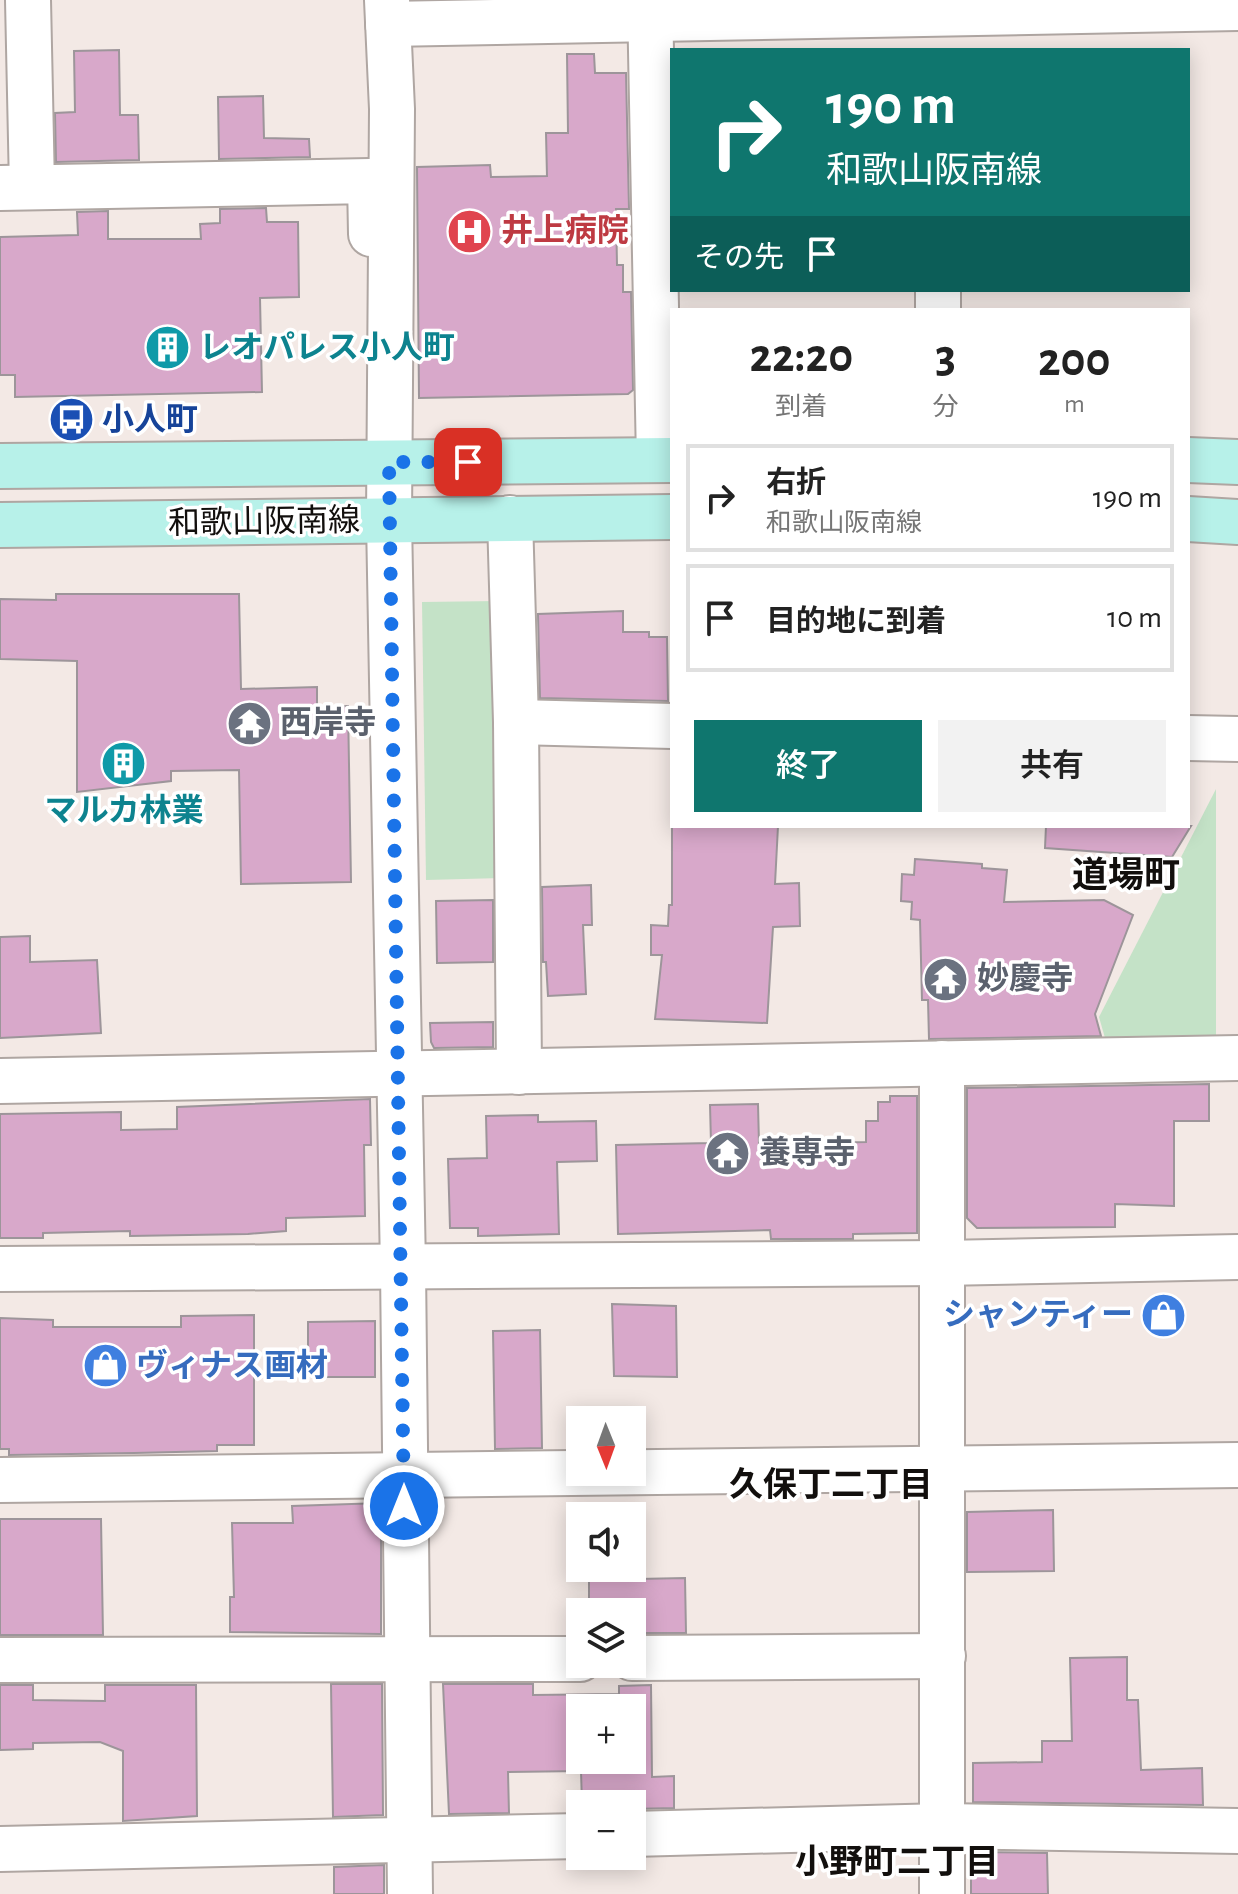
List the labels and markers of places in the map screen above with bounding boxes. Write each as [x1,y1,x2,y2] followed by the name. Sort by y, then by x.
[446,207,494,255] hospital icon: 井上病院
[501,213,629,247] place label: 井上病院
[144,324,192,372] building icon: レオパレス小人町
[199,331,455,364] place label: レオパレス小人町
[47,396,95,444] bus stop icon: 小人町
[102,403,198,436] place label: 小人町
[434,428,502,496] pin
[225,699,273,747] temple icon: 西岸寺
[280,705,376,739] place label: 西岸寺
[100,740,148,788] building icon: マルカ林業
[44,793,204,827] place label: マルカ林業
[922,955,970,1003] temple icon: 妙慶寺
[977,961,1073,995] place label: 妙慶寺
[704,1129,752,1177] temple icon: 養専寺
[759,1135,855,1169] place label: 養専寺
[1140,1291,1188,1339] shop icon: シャンティー
[943,1299,1133,1331] place label: シャンティー
[81,1342,129,1390] shop icon: ヴィナス画材
[136,1348,328,1382] place label: ヴィナス画材

